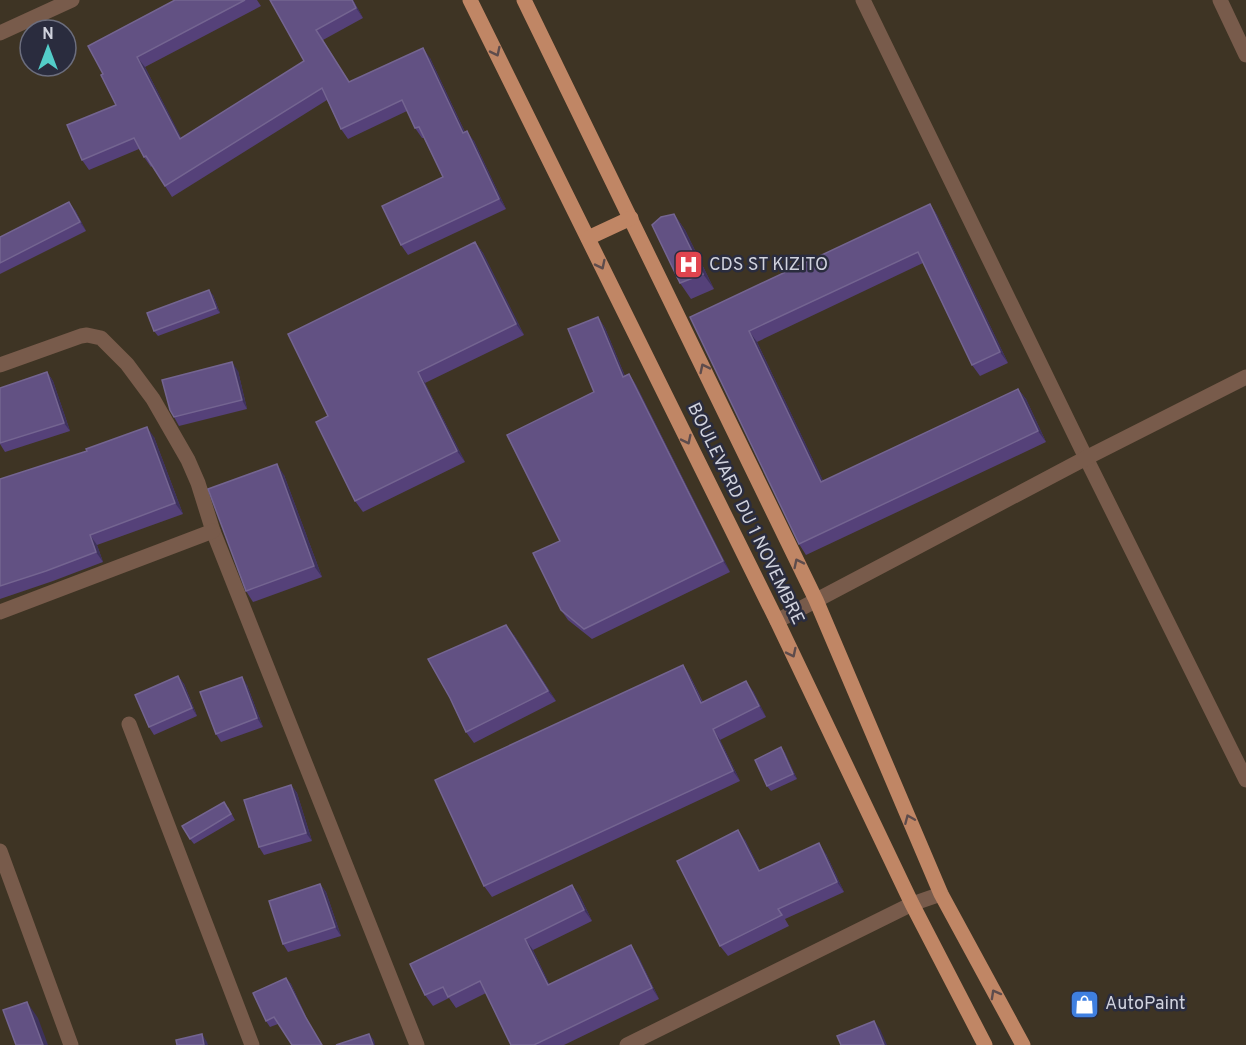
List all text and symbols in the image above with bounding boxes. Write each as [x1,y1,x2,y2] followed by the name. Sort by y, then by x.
[18,18,78,78] north arrow
[42,25,54,45] text: N
[489,46,500,57] one-way arrow
[672,249,704,281] hospital icon: CDS ST KIZITO
[709,254,828,277] place label: CDS ST KIZITO
[594,258,606,269] one-way arrow
[700,364,711,375] one-way arrow
[681,399,809,629] street label: BOULEVARD DU 1 NOVEMBRE
[680,433,692,444] one-way arrow
[794,558,806,569] one-way arrow
[784,646,796,657] one-way arrow
[904,814,916,825] one-way arrow
[1068,988,1100,1020] shop icon: AutoPaint
[991,989,1002,1000] one-way arrow
[1105,993,1186,1016] place label: AutoPaint

